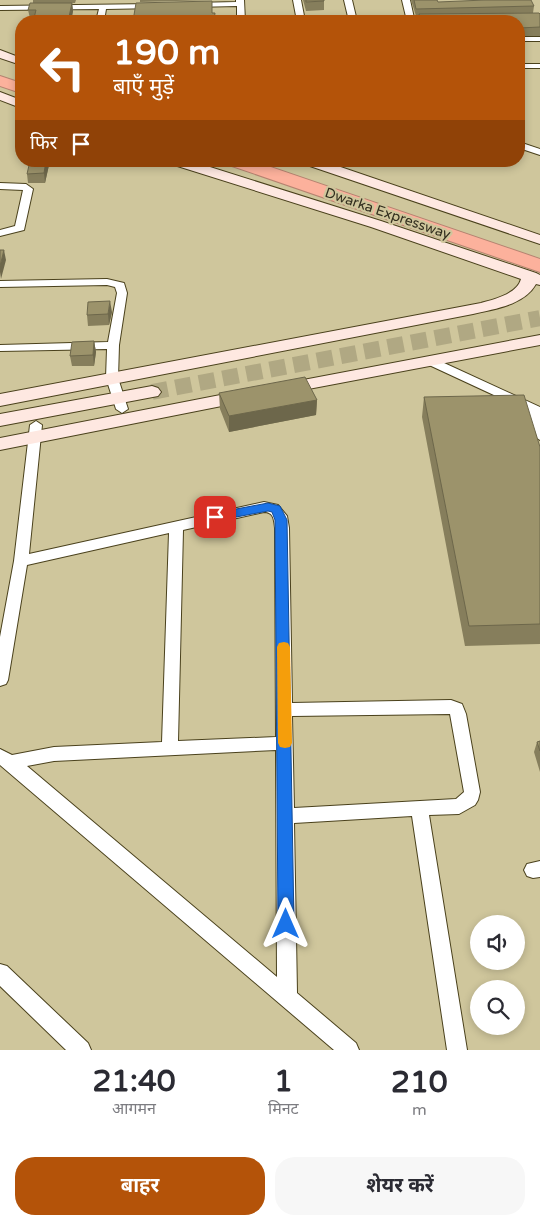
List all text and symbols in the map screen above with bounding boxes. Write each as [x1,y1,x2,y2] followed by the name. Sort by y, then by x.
[113,32,220,74] text: 190 m
[30,35,95,100] icon: left
[113,74,174,100] text: बाएँ मुड़ें
[67,130,95,158] icon: arrive
[30,132,57,154] text: फिर
[323,184,453,243] street label: Dwarka Expressway
[194,496,236,538] pin
[201,503,229,531] icon: arrive
[259,897,311,949] position arrow
[470,915,525,1035] map controls
[470,915,525,970] button: sound
[470,980,525,1035] button: search
[92,1063,176,1100] text: 21:40
[274,1063,293,1100] text: 1
[391,1064,448,1101] text: 210
[112,1099,156,1119] text: आगमन
[268,1099,299,1119] text: मिनट
[412,1100,427,1120] text: m
[15,1157,265,1215] button: बाहर
[275,1157,525,1215] button: शेयर करें

